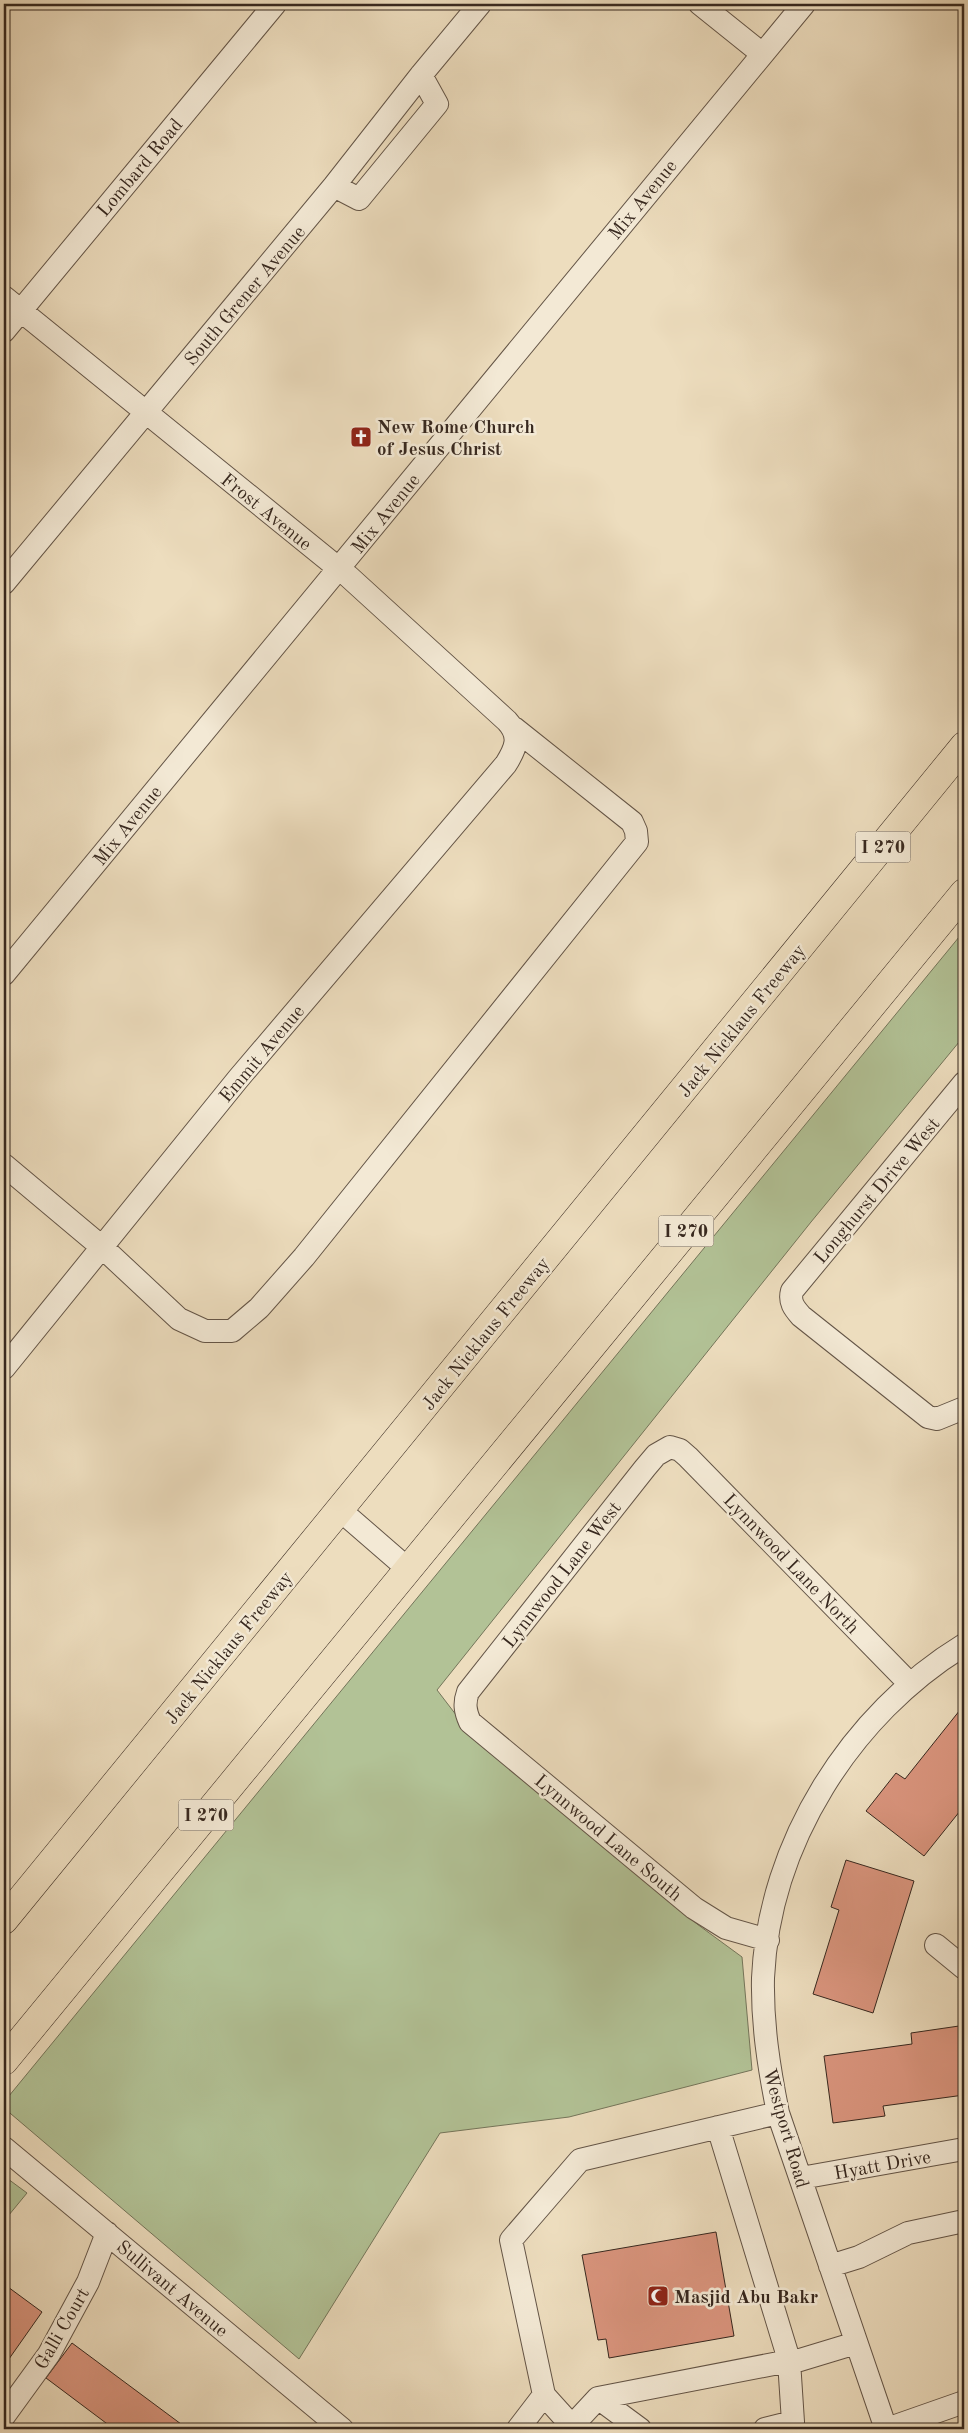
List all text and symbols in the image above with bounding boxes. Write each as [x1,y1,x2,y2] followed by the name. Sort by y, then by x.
[95,116,187,221] street label: Lombard Road
[606,157,682,244] street label: Mix Avenue
[182,223,310,370] street label: South Grener Avenue
[377,419,535,460] place label: New Rome Church of Jesus Christ
[349,425,373,449] church icon: New Rome Church of Jesus Christ
[216,471,314,555] street label: Frost Avenue
[349,471,425,558] street label: Mix Avenue
[91,783,167,870] street label: Mix Avenue
[856,832,910,862] road number: I 270
[676,941,810,1102] street label: Jack Nicklaus Freeway
[217,1002,309,1107] street label: Emmit Avenue
[811,1115,944,1268] street label: Longhurst Drive West
[658,1216,714,1246] road number: I 270
[420,1254,554,1415] street label: Jack Nicklaus Freeway
[719,1491,862,1638] street label: Lynnwood Lane North
[500,1499,626,1652] street label: Lynnwood Lane West
[163,1568,297,1729] street label: Jack Nicklaus Freeway
[530,1772,685,1906] street label: Lynnwood Lane South
[178,1800,234,1830] road number: I 270
[758,2067,811,2191] street label: Westport Road
[832,2149,932,2184] street label: Hyatt Drive
[112,2238,231,2342] street label: Sullivant Avenue
[646,2284,670,2308] mosque icon: Masjid Abu Bakr
[32,2285,94,2373] street label: Galli Court
[674,2289,818,2308] place label: Masjid Abu Bakr

